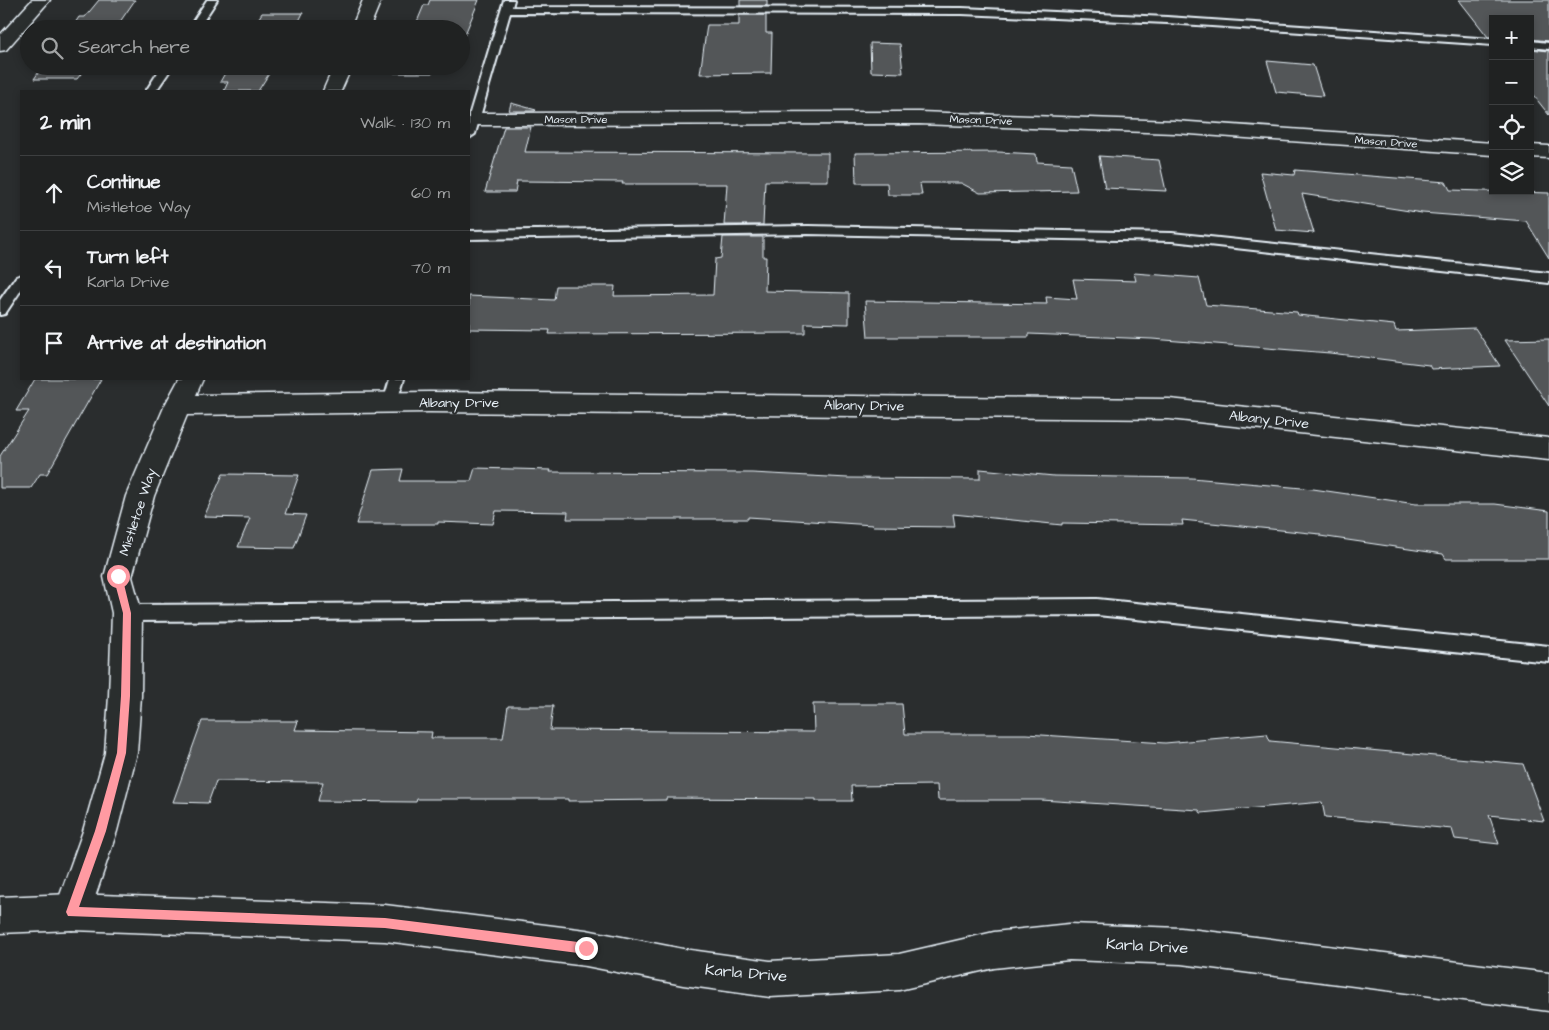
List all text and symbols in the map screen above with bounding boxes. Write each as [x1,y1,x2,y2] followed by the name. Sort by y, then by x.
[1489,15,1534,195] map controls
[1489,15,1534,60] button: +
[20,20,470,75] search box
[38,34,66,62] icon: search
[78,34,190,61] text: Search here
[1489,60,1534,105] button: −
[1489,105,1534,150] button: locate
[40,108,90,137] text: 2 min
[949,111,1013,129] street label: Mason Drive
[360,112,450,134] text: Walk · 130 m
[545,112,607,127] street label: Mason Drive
[1354,132,1418,152] street label: Mason Drive
[1489,150,1534,195] button: layers
[87,169,161,196] text: Continue
[40,179,68,207] icon: ahead
[411,182,450,204] text: 60 m
[87,196,191,218] text: Mistletoe Way
[87,244,168,271] text: Turn left
[40,254,68,282] icon: left
[411,257,450,279] text: 70 m
[87,271,169,293] text: Karla Drive
[40,329,68,357] icon: arrive
[87,330,266,357] text: Arrive at destination
[419,393,500,413] street label: Albany Drive
[824,395,905,417] street label: Albany Drive
[1228,406,1310,434] street label: Albany Drive
[114,465,162,558] street label: Mistletoe Way
[107,565,130,588] route start
[1105,933,1189,959] street label: Karla Drive
[575,937,598,960] route end
[704,958,788,988] street label: Karla Drive

